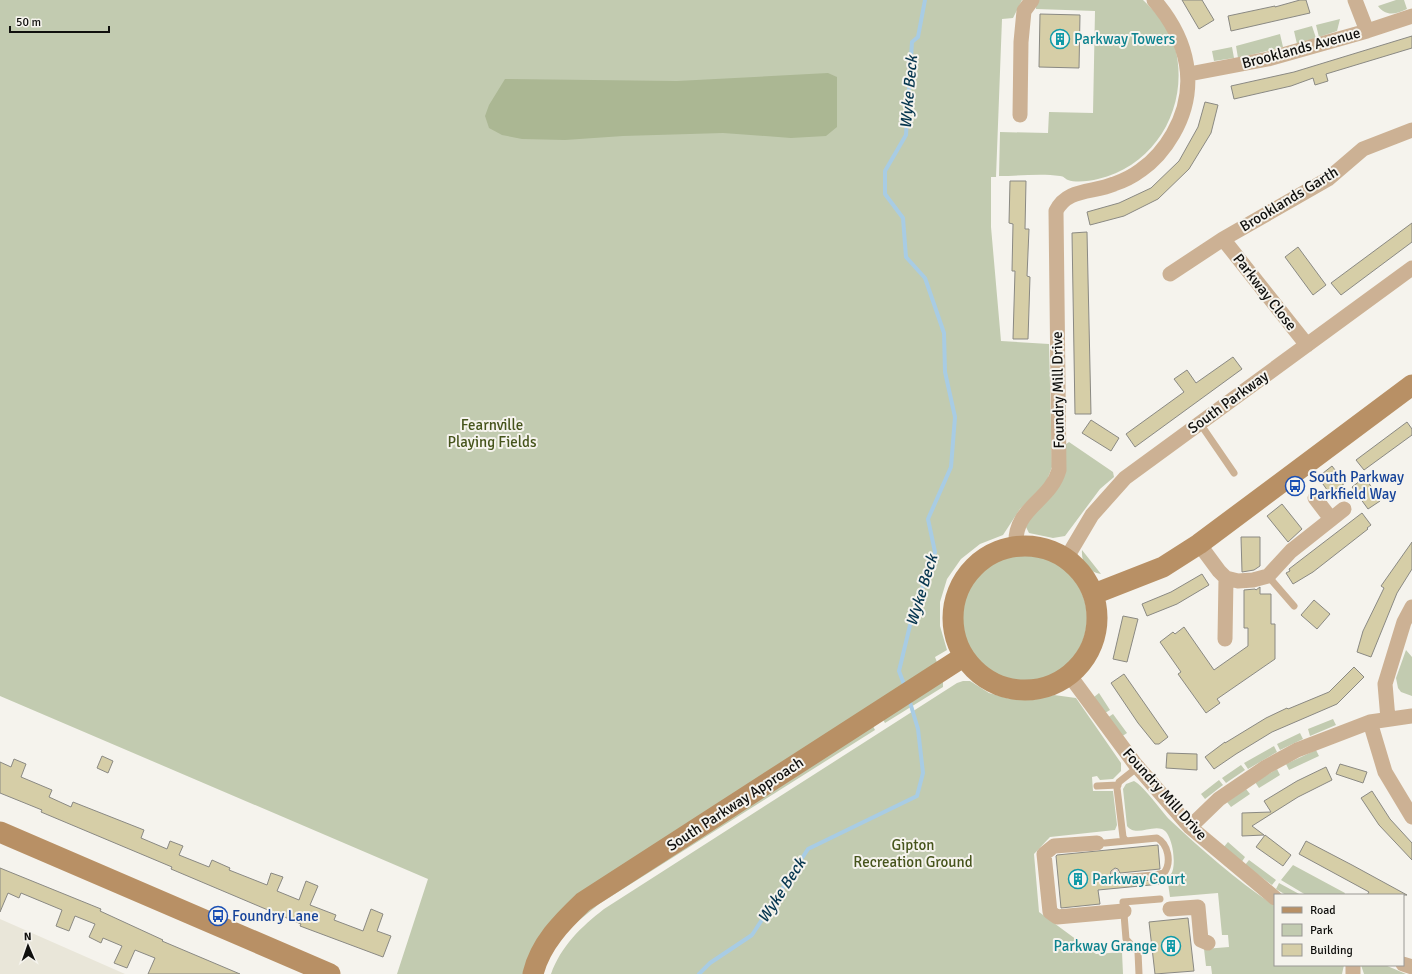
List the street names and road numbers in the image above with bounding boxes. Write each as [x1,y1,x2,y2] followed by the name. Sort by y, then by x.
[1240,24,1362,72] street label: Brooklands Avenue
[1237,163,1341,235] street label: Brooklands Garth
[1229,250,1301,334] street label: Parkway Close
[1048,331,1068,449] street label: Foundry Mill Drive
[1184,367,1272,437] street label: South Parkway
[1119,744,1211,844] street label: Foundry Mill Drive
[663,753,807,855] street label: South Parkway Approach

